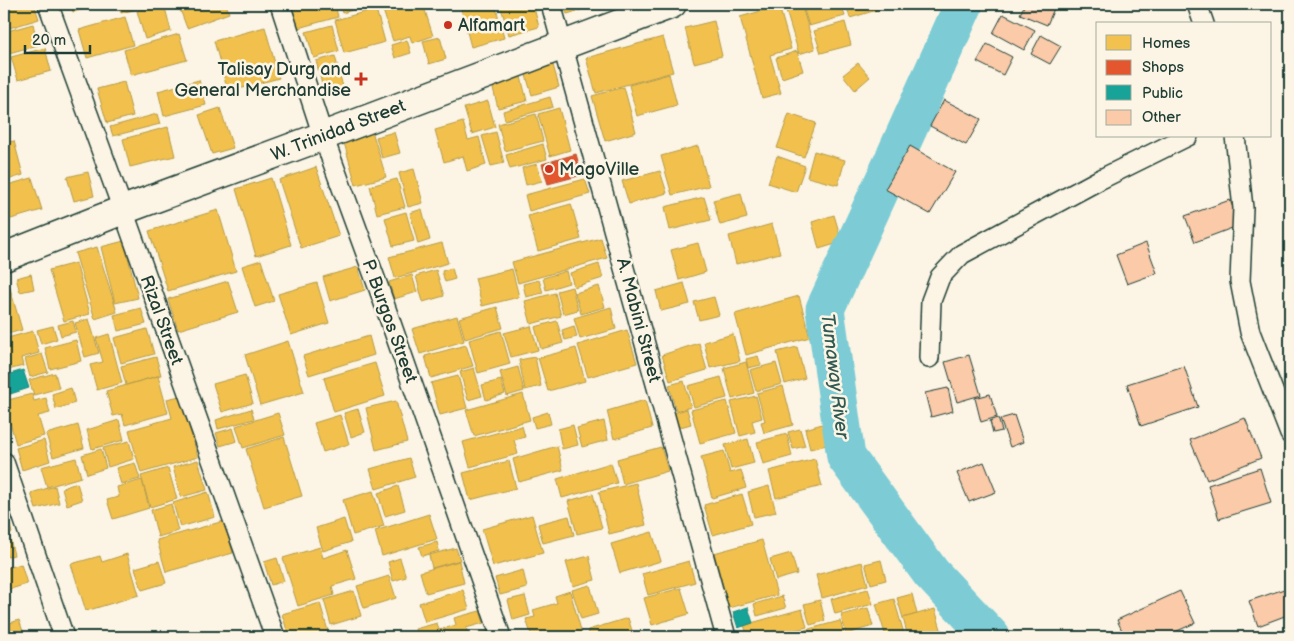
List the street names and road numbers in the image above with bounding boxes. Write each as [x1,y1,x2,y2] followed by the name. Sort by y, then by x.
[268,95,409,166] street label: W. Trinidad Street
[612,256,665,385] street label: A. Mabini Street
[357,257,422,386] street label: P. Burgos Street
[136,273,188,368] street label: Rizal Street

